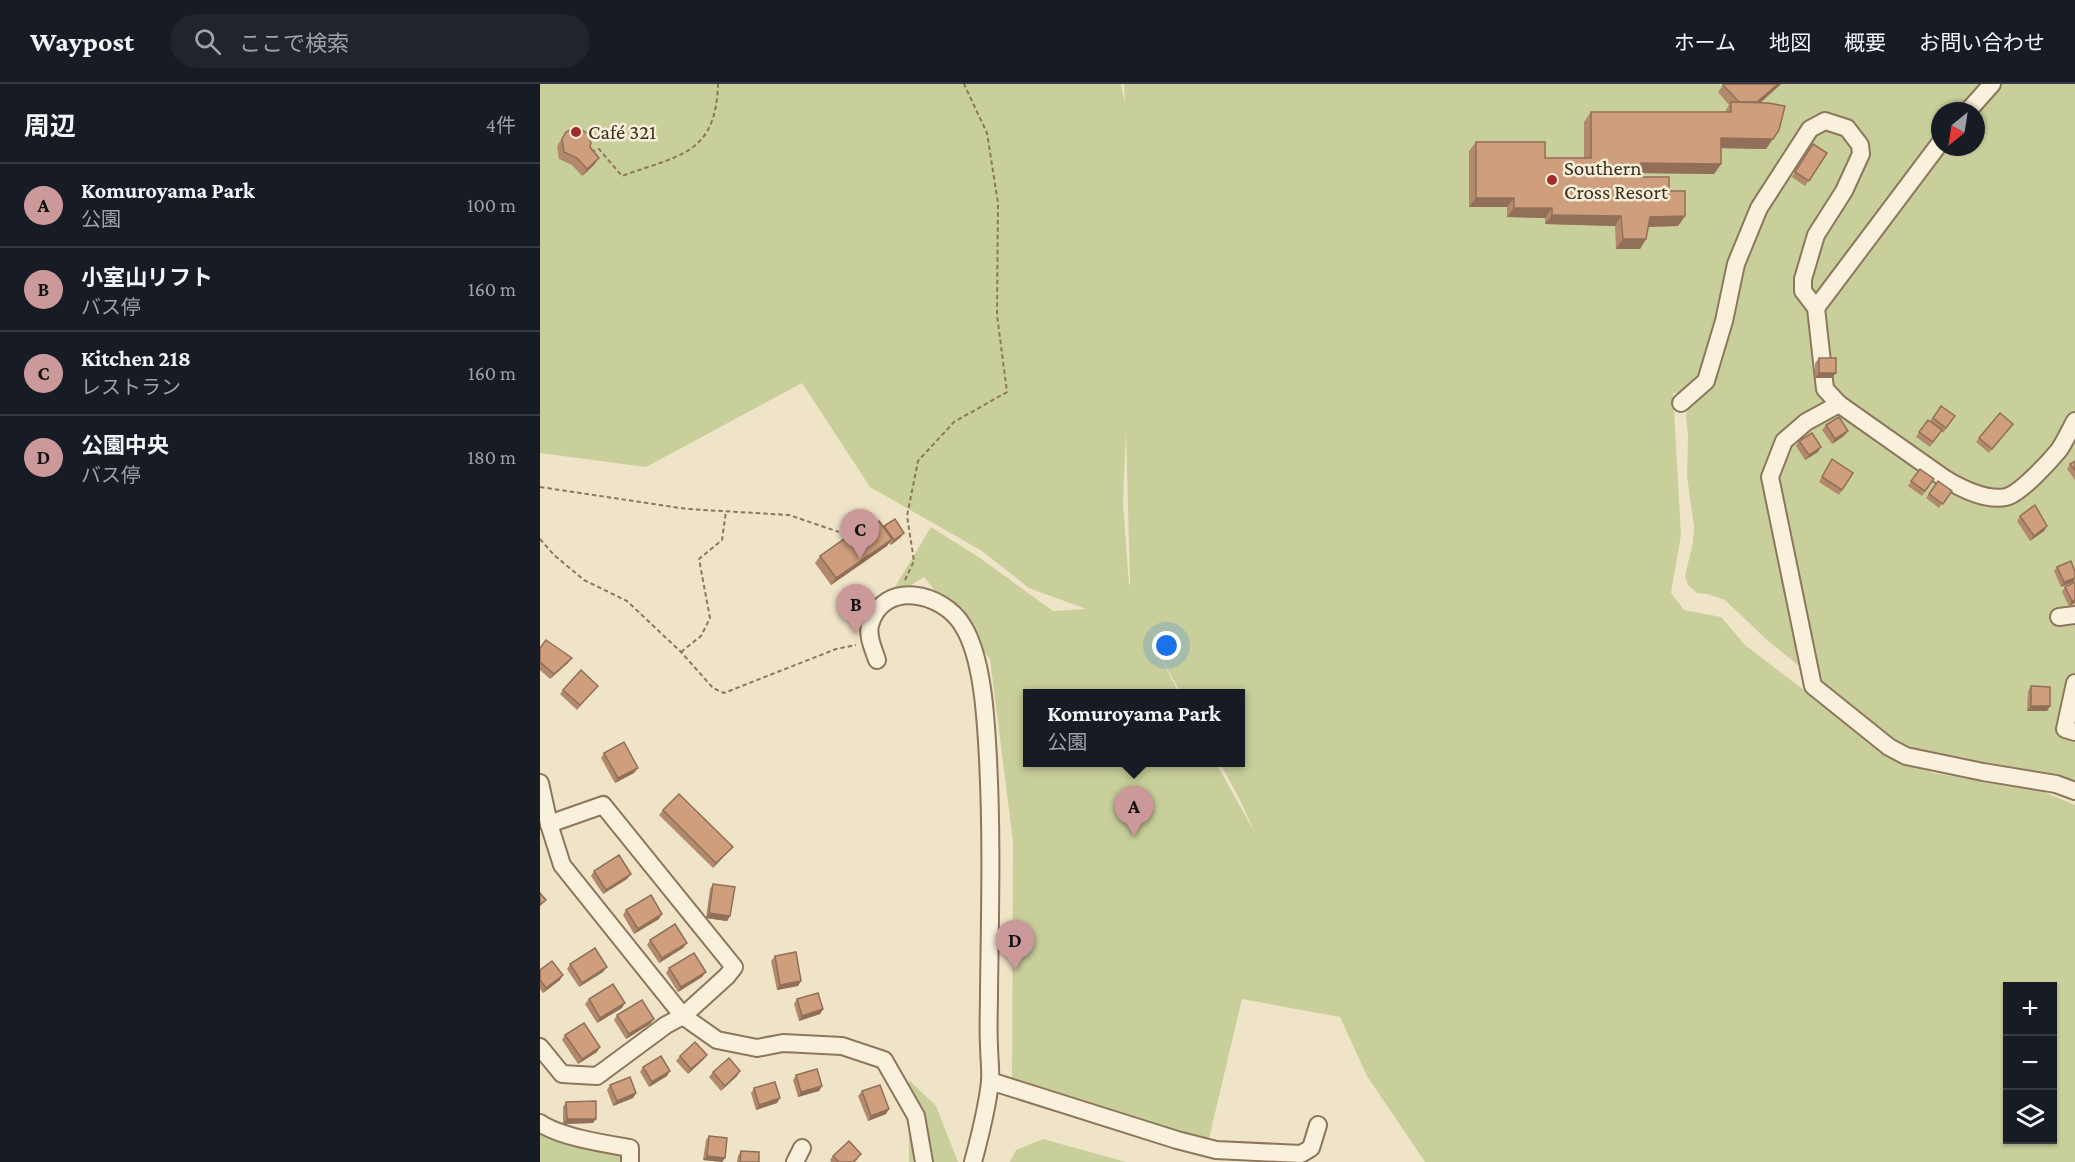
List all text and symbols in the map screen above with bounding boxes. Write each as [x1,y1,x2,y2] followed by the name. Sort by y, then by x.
[170,14,590,68] search box
[191,25,224,58] icon: search
[30,26,134,57] text: Waypost
[239,31,349,56] text: ここで検索
[1674,31,1736,55] text: ホーム
[1769,31,1811,55] text: 地図
[1844,31,1886,55] text: 概要
[1919,31,2045,55] text: お問い合わせ
[1931,102,1985,156] north arrow
[24,112,76,141] text: 周辺
[486,114,516,136] text: 4件
[588,120,656,144] place label: Café 321
[569,125,583,139] marker: Café 321
[1564,156,1669,204] place label: Southern Cross Resort
[1545,173,1559,187] marker: Southern Cross Resort
[81,178,255,203] text: Komuroyama Park
[38,194,49,216] text: A
[467,194,516,216] text: 100 m
[81,208,121,230] text: 公園
[81,265,213,290] text: 小室山リフト
[38,278,49,300] text: B
[468,278,516,300] text: 160 m
[81,296,141,318] text: バス停
[81,346,191,371] text: Kitchen 218
[37,362,50,384] text: C
[468,362,516,384] text: 160 m
[81,376,181,398] text: レストラン
[81,433,169,458] text: 公園中央
[37,446,50,468] text: D
[467,446,516,468] text: 180 m
[81,464,141,486] text: バス停
[840,510,880,559] pin: C
[836,584,876,634] pin: B
[1152,631,1181,660] your location
[1023,689,1245,767] popup
[1047,701,1221,726] text: Komuroyama Park
[1047,731,1087,753] text: 公園
[1114,786,1154,836] pin: A
[996,920,1034,970] pin: D
[2003,982,2057,1144] map controls
[2003,982,2057,1036] button: +
[2003,1036,2057,1090] button: −
[2003,1090,2057,1144] button: layers

